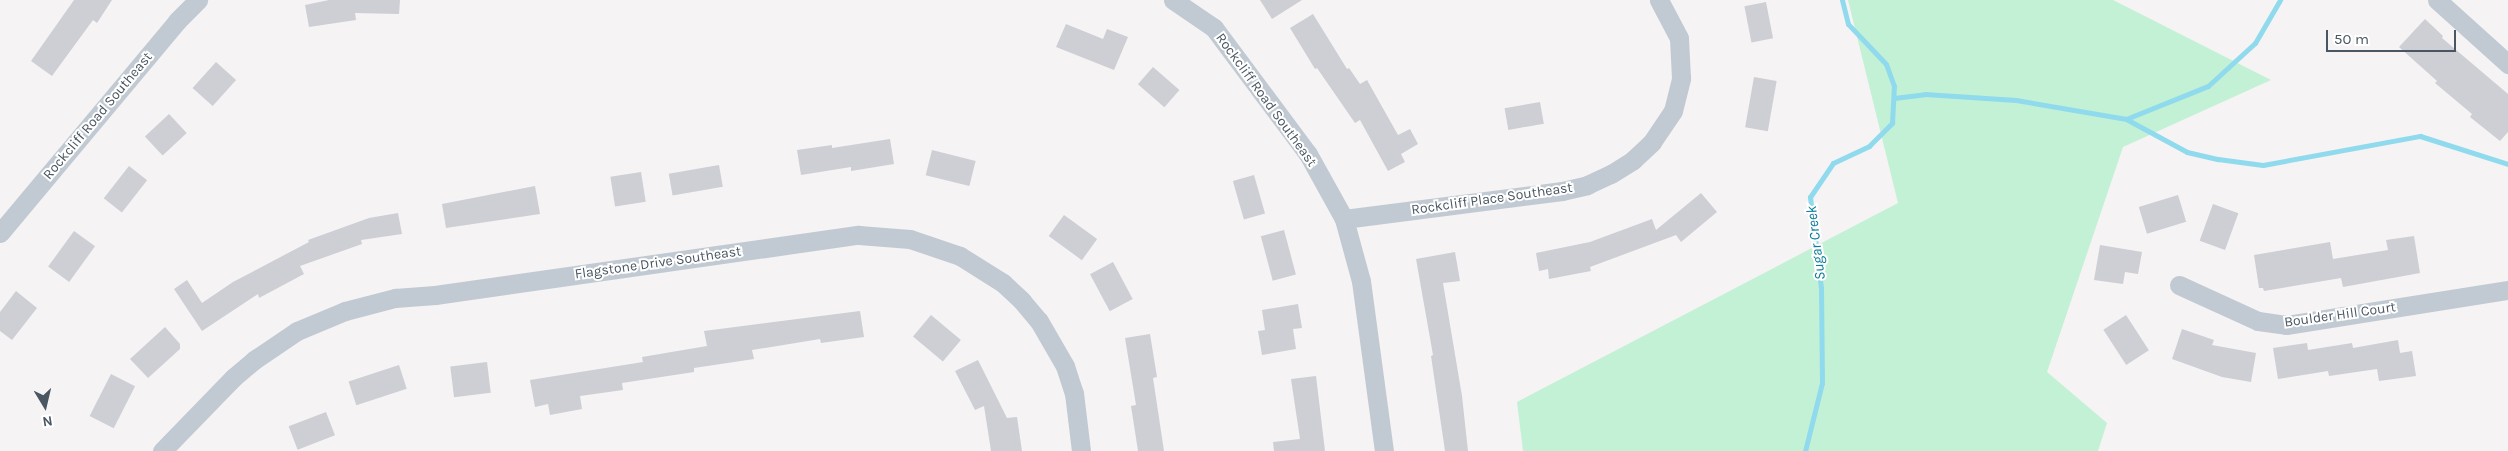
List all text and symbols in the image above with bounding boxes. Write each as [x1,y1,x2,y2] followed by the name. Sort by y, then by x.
[2328,20,2458,52] scale bar
[1212,30,1320,170] street label: Rockcliff Road Southeast
[2334,30,2369,48] text: 50 m
[40,49,156,183] street label: Rockcliff Road Southeast
[1410,179,1574,219] street label: Rockcliff Place Southeast
[1803,205,1829,281] water label: Sugar Creek
[574,243,742,283] street label: Flagstone Drive Southeast
[2283,299,2397,331] street label: Boulder Hill Court
[20,381,70,431] north arrow
[41,412,54,430] text: N

